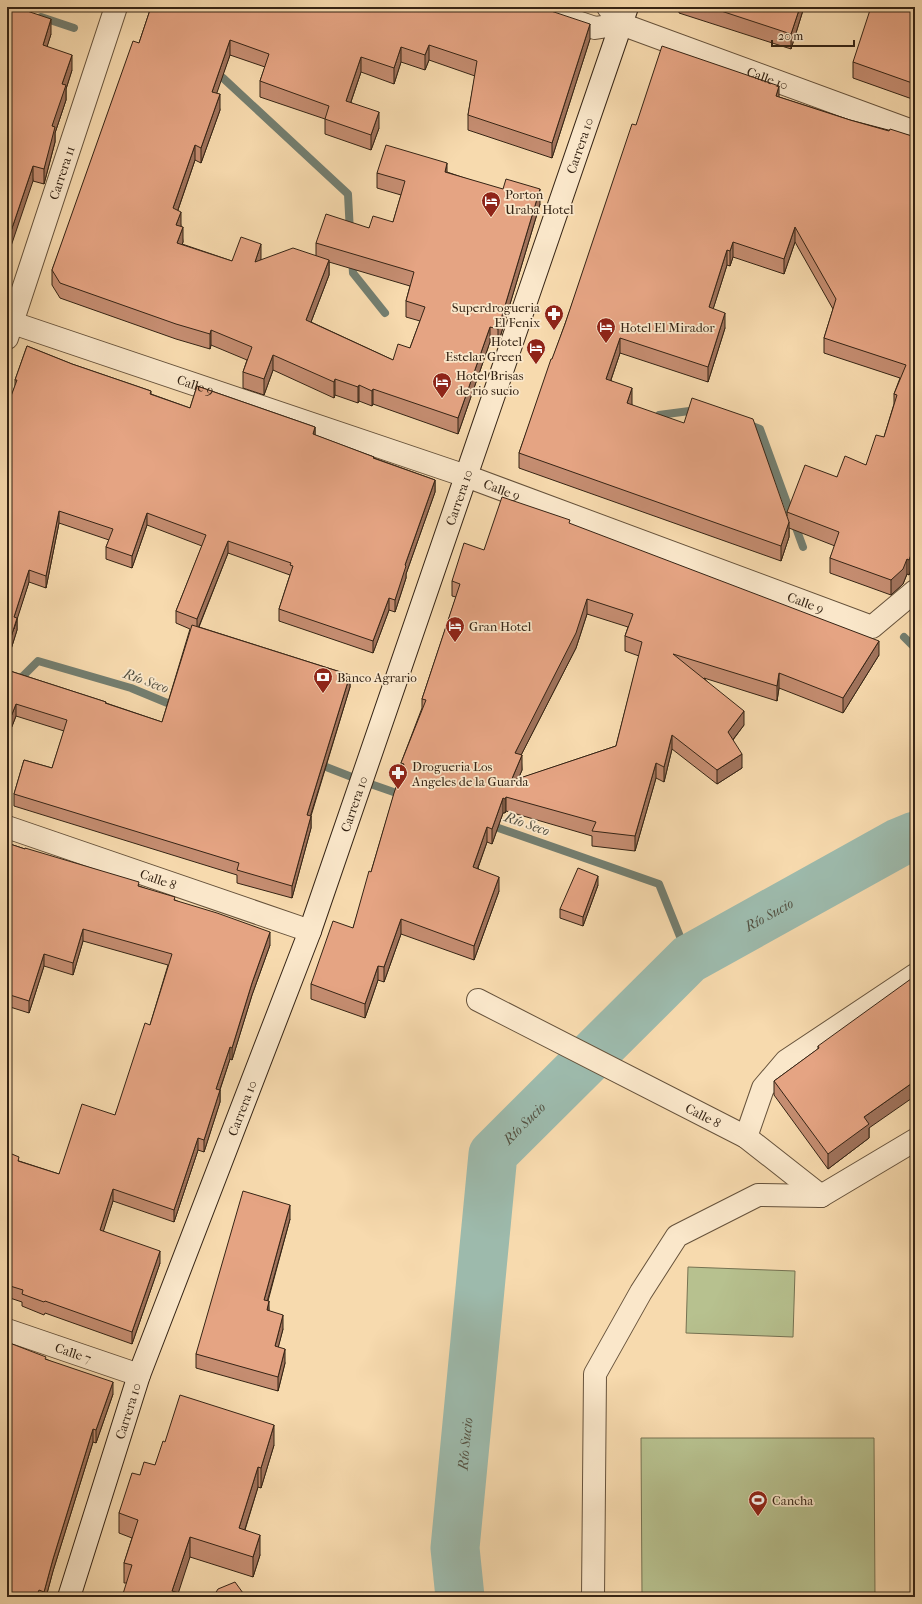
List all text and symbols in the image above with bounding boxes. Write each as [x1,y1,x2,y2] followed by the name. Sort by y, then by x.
[772,22,854,48] scale bar
[778,29,803,43] text: 20 m
[745,63,790,92] street label: Calle 10
[563,115,596,176] street label: Carrera 10
[46,144,77,202] street label: Carrera 11
[505,187,574,217] place label: Porton Uraba Hotel
[480,190,502,218] hotel icon: Porton Uraba Hotel
[452,300,541,330] place label: Superdrogueria El Fenix
[543,303,565,331] pharmacy icon: Superdrogueria El Fenix
[595,316,617,344] hotel icon: Hotel El Mirador
[620,320,715,335] place label: Hotel El Mirador
[445,334,522,364] place label: Hotel Estelar Green
[525,337,547,365] hotel icon: Hotel Estelar Green
[456,368,524,398] place label: Hotel Brisas de rio sucio
[175,371,216,398] street label: Calle 9
[431,371,453,399] hotel icon: Hotel Brisas de rio sucio
[442,467,475,527] street label: Carrera 10
[482,476,523,503] street label: Calle 9
[785,589,826,616] street label: Calle 9
[444,615,466,643] hotel icon: Gran Hotel
[469,619,532,634] place label: Gran Hotel
[120,665,171,697] water label: Río Seco
[312,666,334,694] bank icon: Banco Agrario
[337,670,417,685] place label: Banco Agrario
[411,759,530,789] place label: Drogueria Los Angeles de la Guarda
[387,762,409,790] pharmacy icon: Drogueria Los Angeles de la Guarda
[337,774,370,834] street label: Carrera 10
[501,808,552,840] water label: Río Seco
[138,866,179,892] street label: Calle 8
[741,894,796,935] water label: Río Sucio
[224,1078,259,1138] street label: Carrera 10
[499,1098,549,1148] water label: Río Sucio
[683,1100,723,1130] street label: Calle 8
[53,1339,93,1366] street label: Calle 7
[112,1381,144,1441] street label: Carrera 10
[454,1417,476,1472] water label: Río Sucio
[747,1489,769,1517] sports icon: Cancha
[772,1493,814,1508] place label: Cancha

